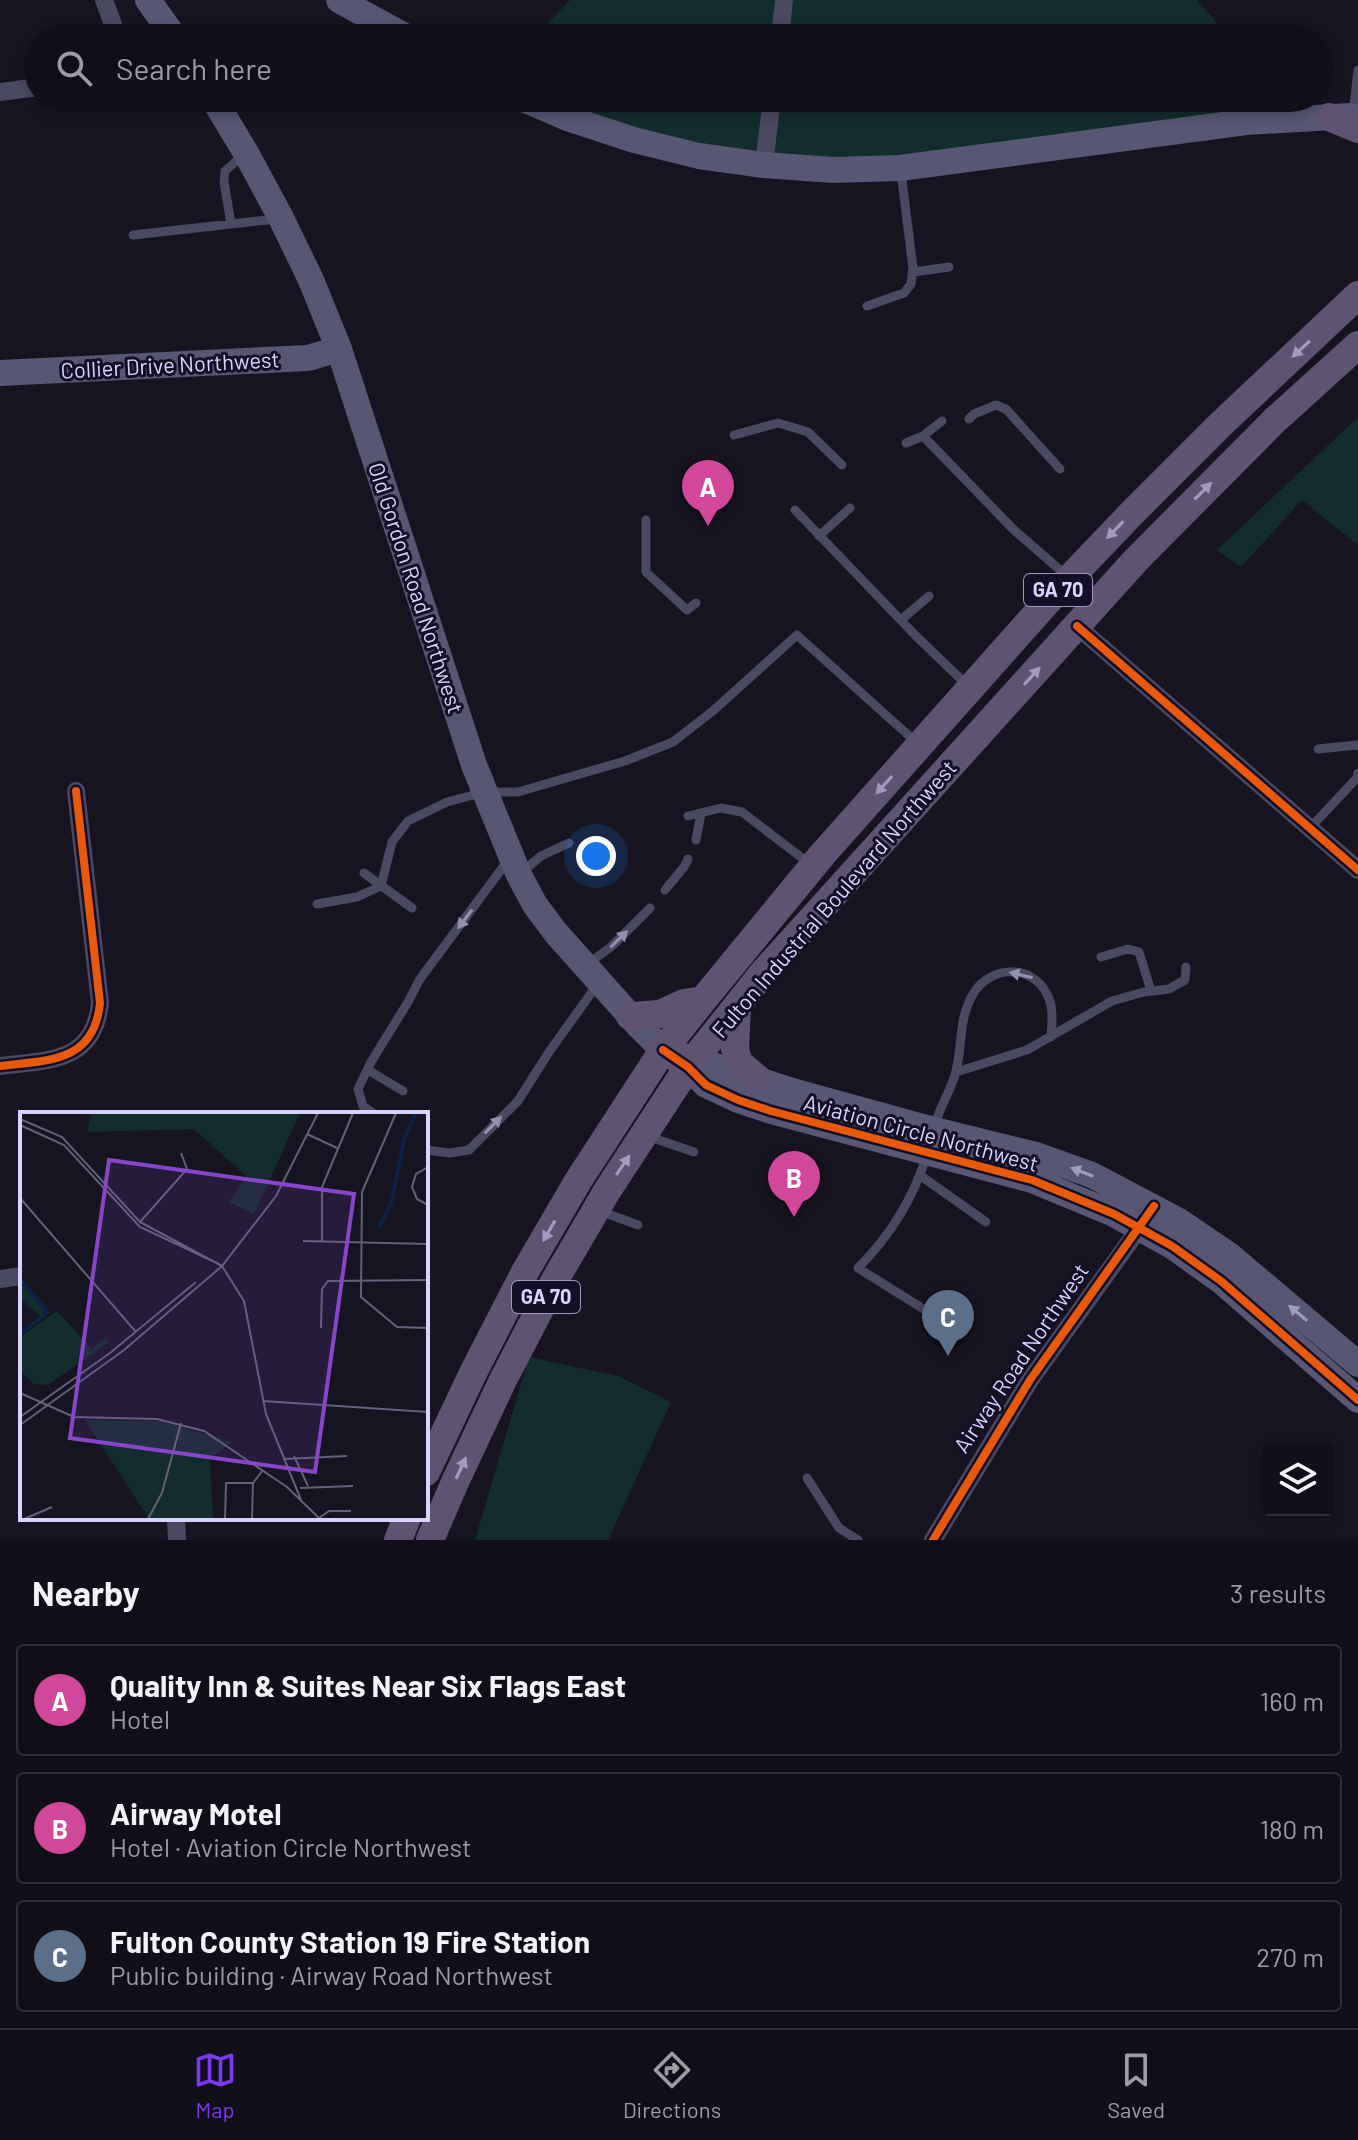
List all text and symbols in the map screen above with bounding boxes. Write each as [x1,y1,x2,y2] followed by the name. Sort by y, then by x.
[24,24,1334,112] search box
[52,46,96,90] icon: search
[116,50,272,86] text: Search here
[1292,339,1311,357] one-way arrow
[60,345,280,383] street label: Collier Drive Northwest
[364,459,470,716] street label: Old Gordon Road Northwest
[682,460,734,526] pin: A
[1193,482,1212,501] one-way arrow
[1107,521,1125,540] one-way arrow
[1024,574,1092,606] road number: GA 70
[1023,667,1041,686] one-way arrow
[706,754,961,1042] street label: Fulton Industrial Boulevard Northwest
[875,775,893,794] one-way arrow
[576,836,616,876] your location
[457,909,473,929] one-way arrow
[609,930,628,948] one-way arrow
[1009,968,1034,981] one-way arrow
[801,1088,1041,1176] street label: Aviation Circle Northwest
[20,1112,428,1520] inset map
[483,1117,502,1135] one-way arrow
[768,1151,820,1217] pin: B
[616,1155,631,1176] one-way arrow
[1070,1165,1094,1178] one-way arrow
[542,1220,556,1242] one-way arrow
[947,1258,1093,1457] street label: Airway Road Northwest
[512,1281,580,1313] road number: GA 70
[922,1290,974,1356] pin: C
[1289,1305,1309,1322] one-way arrow
[1262,1444,1334,1516] map controls
[1262,1444,1334,1516] button: layers
[454,1457,468,1480] one-way arrow
[32,1572,140,1613] text: Nearby
[1230,1577,1326,1608] text: 3 results
[110,1667,626,1703] text: Quality Inn & Suites Near Six Flags East
[51,1685,69,1716] text: A
[1260,1685,1324,1716] text: 160 m
[110,1703,170,1734] text: Hotel
[110,1795,281,1831] text: Airway Motel
[52,1813,68,1844] text: B
[1260,1813,1324,1844] text: 180 m
[110,1831,471,1862] text: Hotel · Aviation Circle Northwest
[110,1923,590,1959] text: Fulton County Station 19 Fire Station
[52,1941,68,1972] text: C
[1256,1941,1324,1972] text: 270 m
[110,1959,553,1990] text: Public building · Airway Road Northwest
[193,2048,237,2122] tab: Map
[623,2048,721,2122] tab: Directions
[1107,2048,1165,2122] tab: Saved

